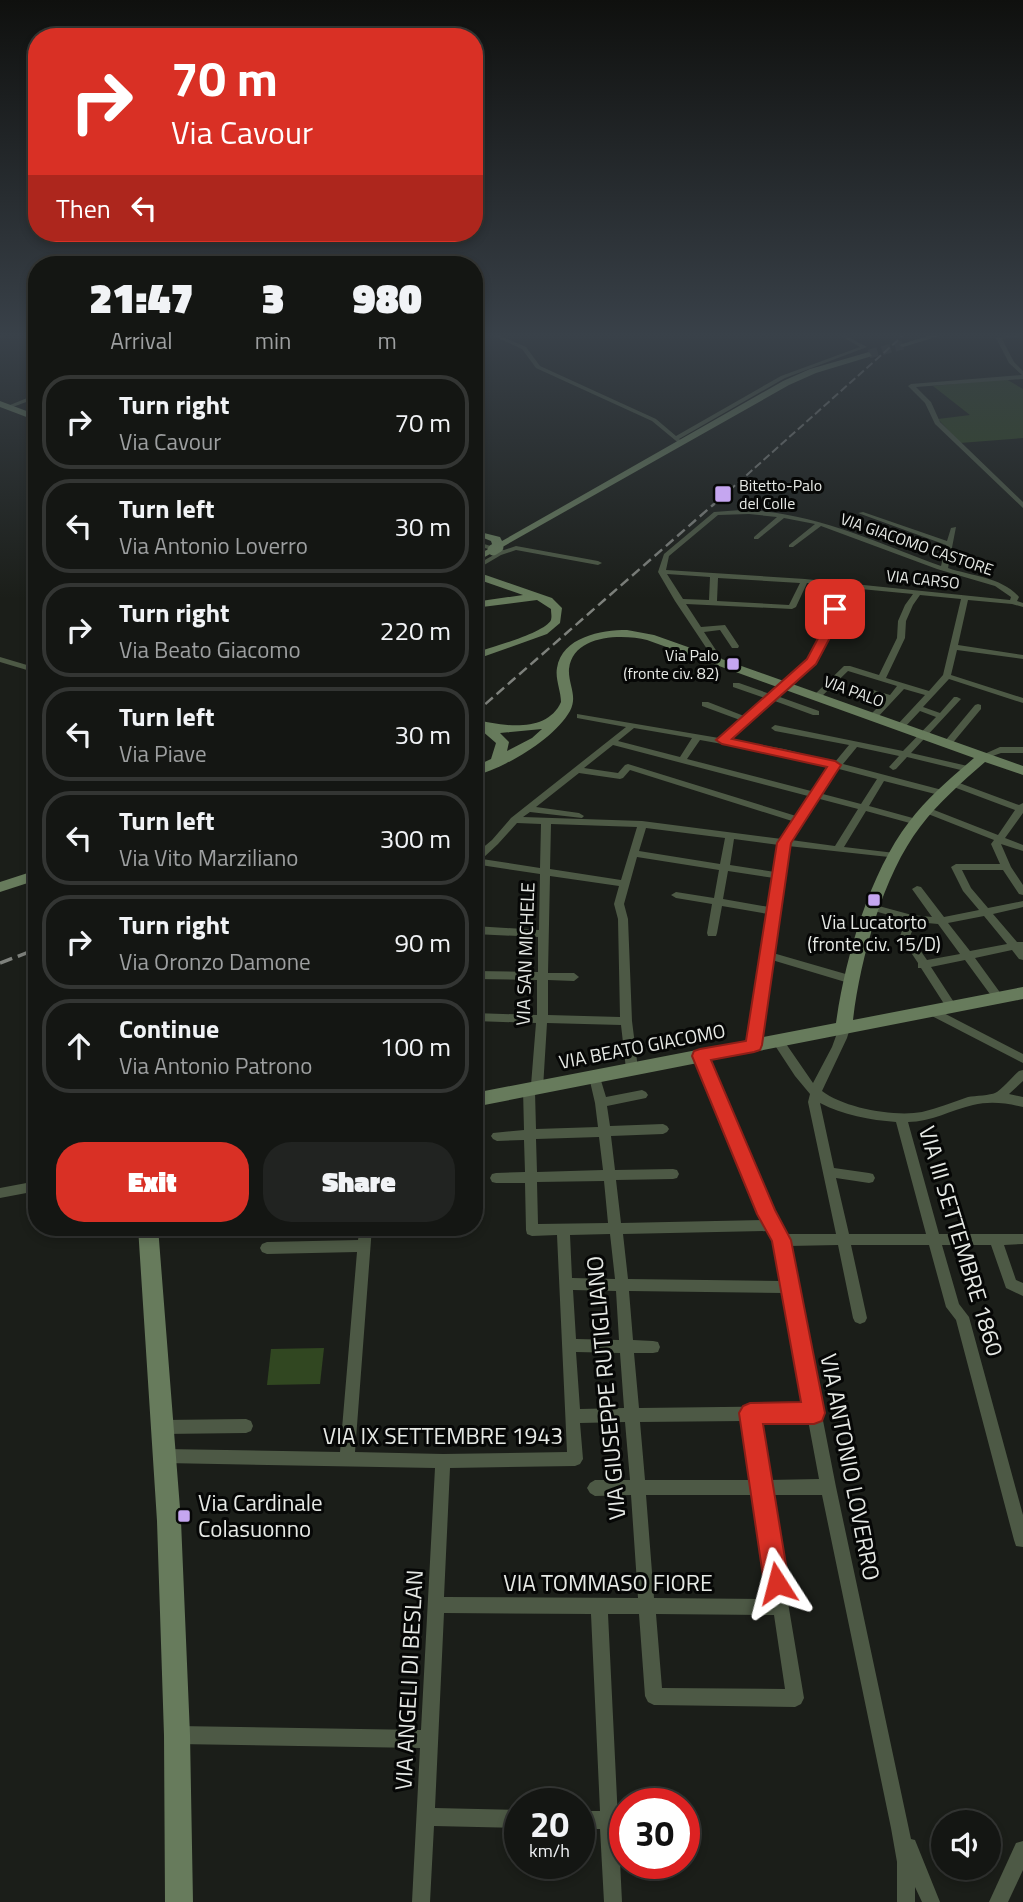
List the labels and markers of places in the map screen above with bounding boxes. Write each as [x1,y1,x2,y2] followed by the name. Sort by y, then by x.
[739,473,822,515] place label: Bitetto-Palo del Colle
[713,484,733,504] marker: Bitetto-Palo del Colle
[805,579,865,639] pin
[623,643,719,685] place label: Via Palo (fronte civ. 82)
[725,656,741,672] marker: Via Palo (fronte civ. 82)
[866,892,882,908] marker: Via Lucatorto (fronte civ. 15/D)
[807,907,941,958] place label: Via Lucatorto (fronte civ. 15/D)
[198,1485,323,1546] place label: Via Cardinale Colasuonno
[176,1508,192,1524] marker: Via Cardinale Colasuonno

